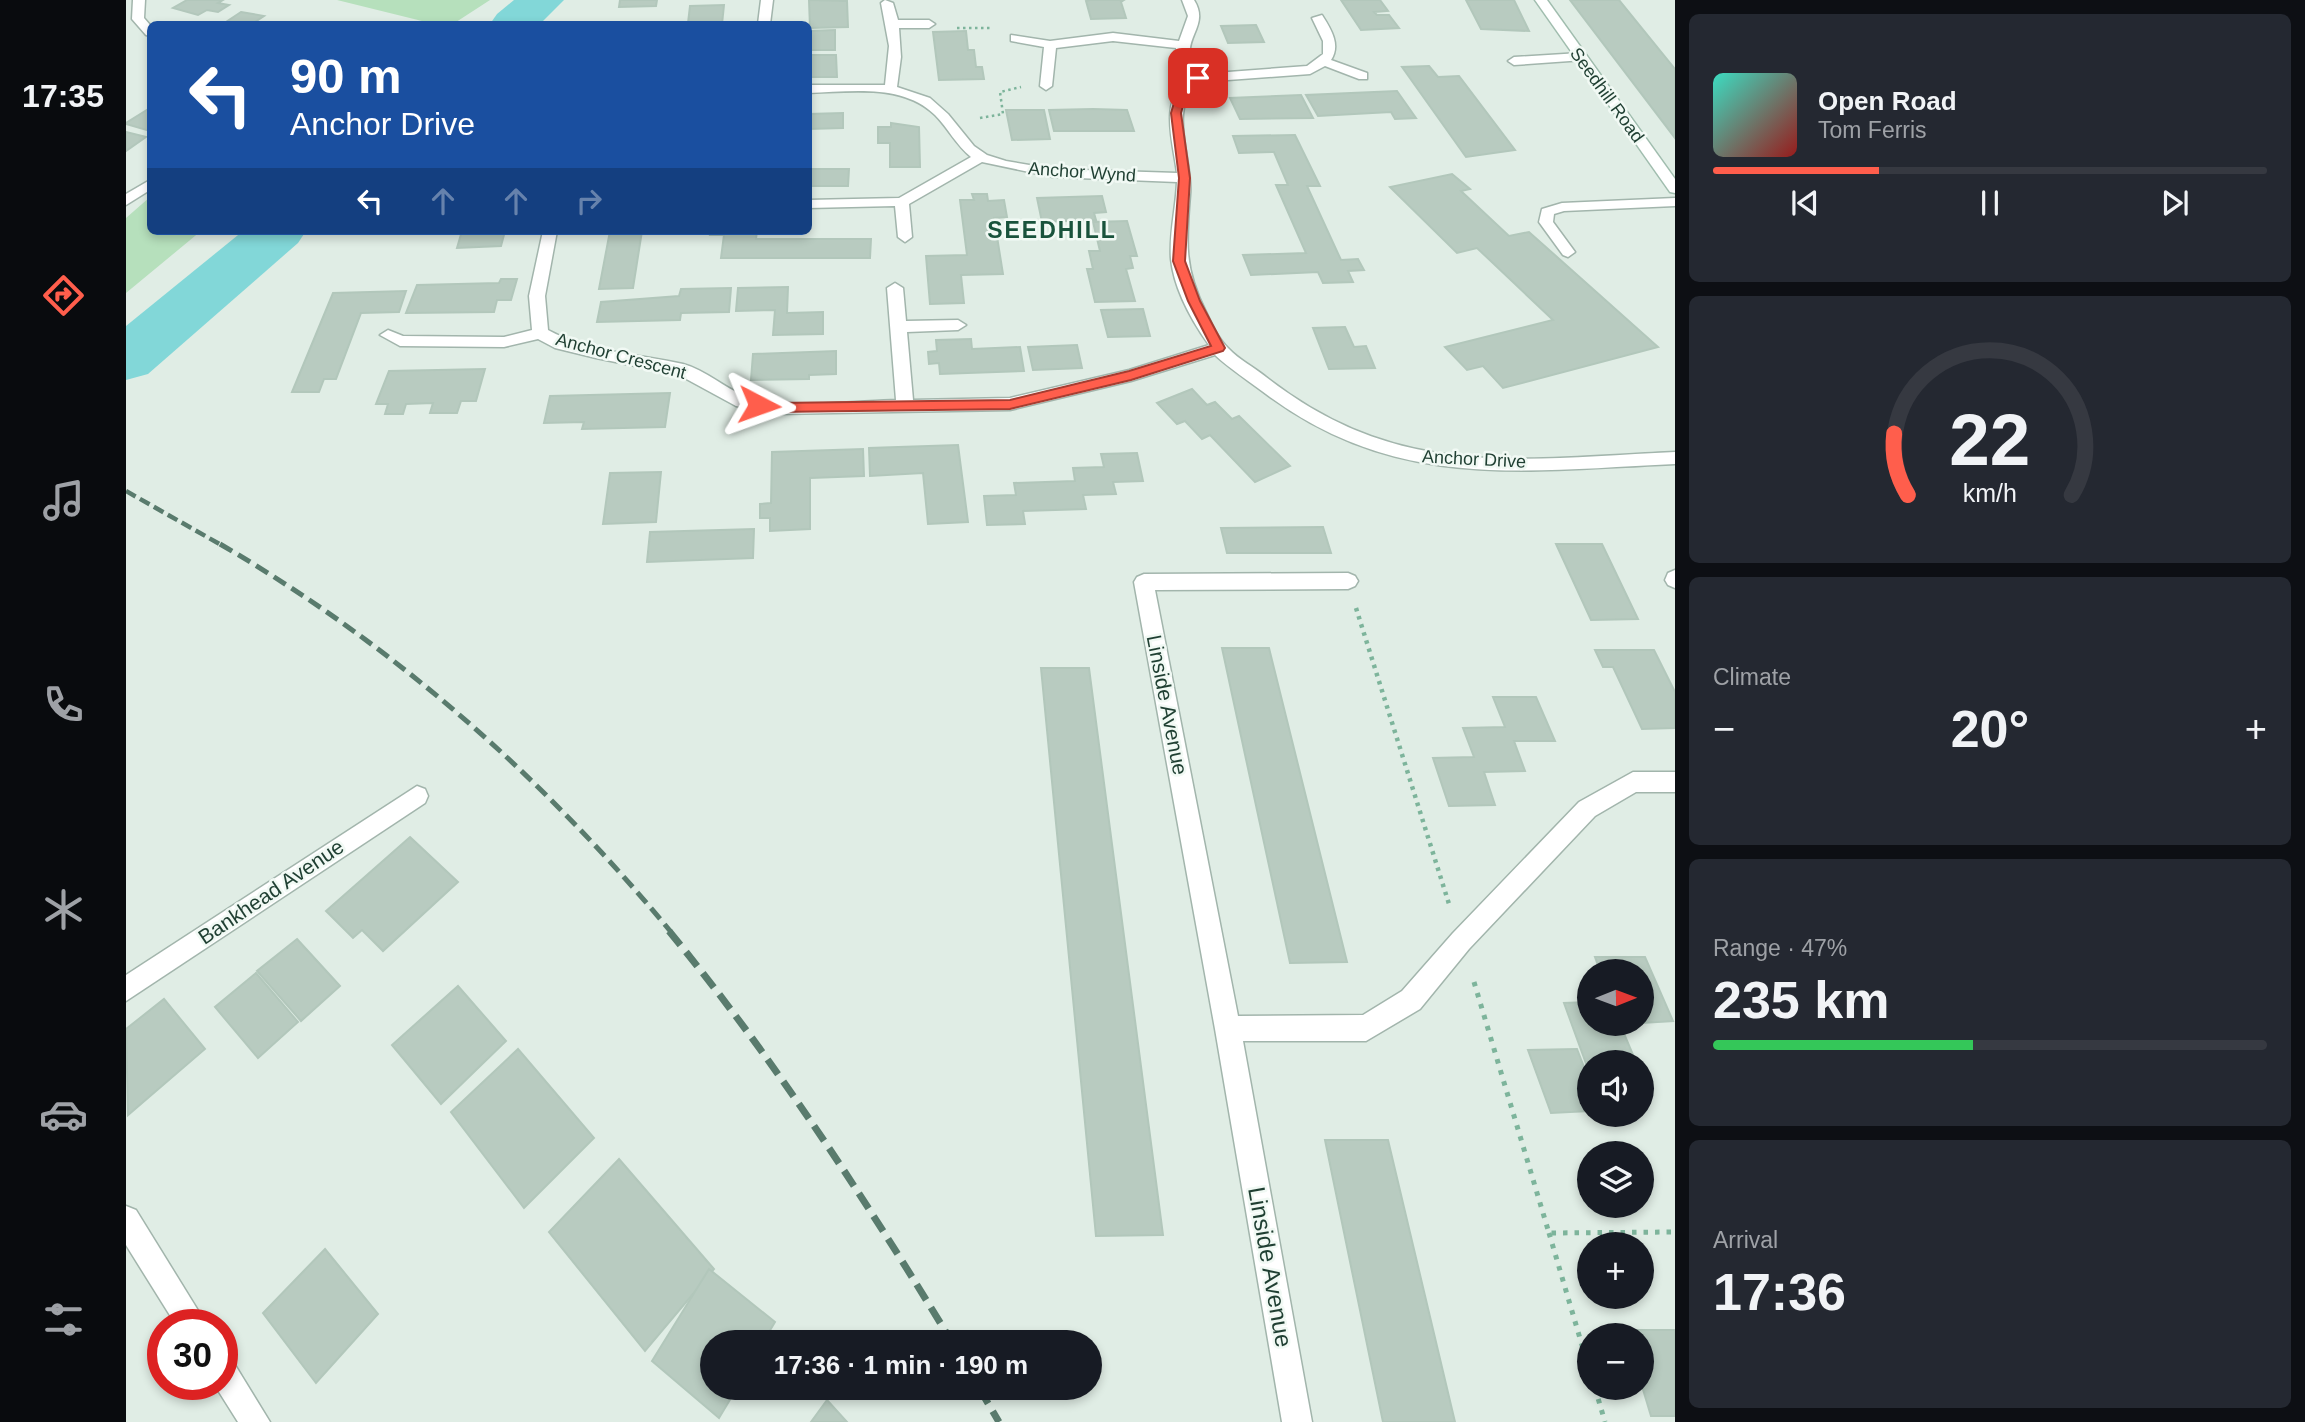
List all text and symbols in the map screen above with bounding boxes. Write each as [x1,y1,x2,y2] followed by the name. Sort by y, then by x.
[1566,44,1648,146] street label: Seedhill Road
[1168,48,1228,108] pin
[175,49,266,140] icon: left
[290,49,402,103] text: 90 m
[1179,59,1217,97] icon: arrive
[22,78,104,114] text: 17:35
[1818,86,1957,116] text: Open Road
[290,106,475,142] text: Anchor Drive
[1818,117,1927,143] text: Tom Ferris
[1027,158,1137,186] street label: Anchor Wynd
[351,182,389,220] icon: left
[424,182,462,220] icon: ahead
[497,182,535,220] icon: ahead
[570,182,608,220] icon: right
[1786,184,1824,222] icon: previous
[1971,184,2009,222] icon: pause
[2156,184,2194,222] icon: next
[987,217,1117,243] district label: SEEDHILL
[39,271,88,320] icon: directions
[554,329,688,383] street label: Anchor Crescent
[722,368,796,442] position arrow
[1950,400,2030,481] text: 22
[1422,446,1526,472] street label: Anchor Drive
[39,476,88,525] icon: music
[1963,479,2017,507] text: km/h
[1143,633,1192,777] street label: Linside Avenue
[1713,664,1791,690] text: Climate
[39,680,88,729] icon: phone
[1951,700,2029,758] text: 20°
[1713,708,1735,750] text: −
[2245,708,2267,750] text: +
[194,834,348,949] street label: Bankhead Avenue
[39,885,88,934] icon: climate
[1713,935,1847,961] text: Range · 47%
[1577,959,1654,1036] north arrow
[1577,959,1654,1400] map controls
[1713,971,1889,1029] text: 235 km
[1577,1050,1654,1127] button: sound
[39,1090,88,1139] icon: car
[1577,1141,1654,1218] button: layers
[1243,1185,1298,1349] street label: Linside Avenue
[1713,1227,1778,1253] text: Arrival
[1577,1232,1654,1309] button: +
[1713,1263,1846,1321] text: 17:36
[39,1295,88,1344] icon: filters
[147,1309,238,1400] speed limit sign: 30
[1577,1323,1654,1400] button: −
[774,1350,1028,1380] text: 17:36 · 1 min · 190 m

